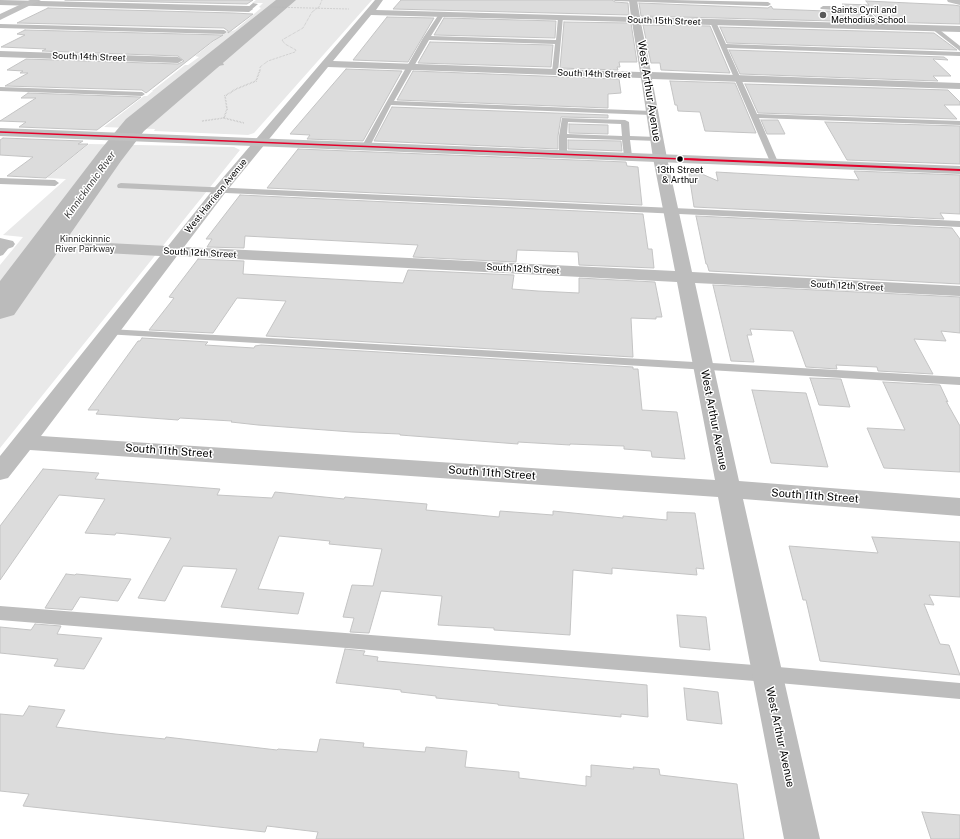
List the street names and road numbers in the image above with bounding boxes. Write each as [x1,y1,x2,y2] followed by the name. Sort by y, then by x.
[627,14,701,28] street label: South 15th Street
[634,39,664,143] street label: West Arthur Avenue
[52,50,126,64] street label: South 14th Street
[557,67,631,81] street label: South 14th Street
[183,157,249,235] street label: West Harrison Avenue
[163,246,237,260] street label: South 12th Street
[486,262,560,276] street label: South 12th Street
[810,279,884,293] street label: South 12th Street
[698,369,730,471] street label: West Arthur Avenue
[125,441,213,461] street label: South 11th Street
[448,463,536,483] street label: South 11th Street
[771,486,859,506] street label: South 11th Street
[763,686,797,788] street label: West Arthur Avenue

